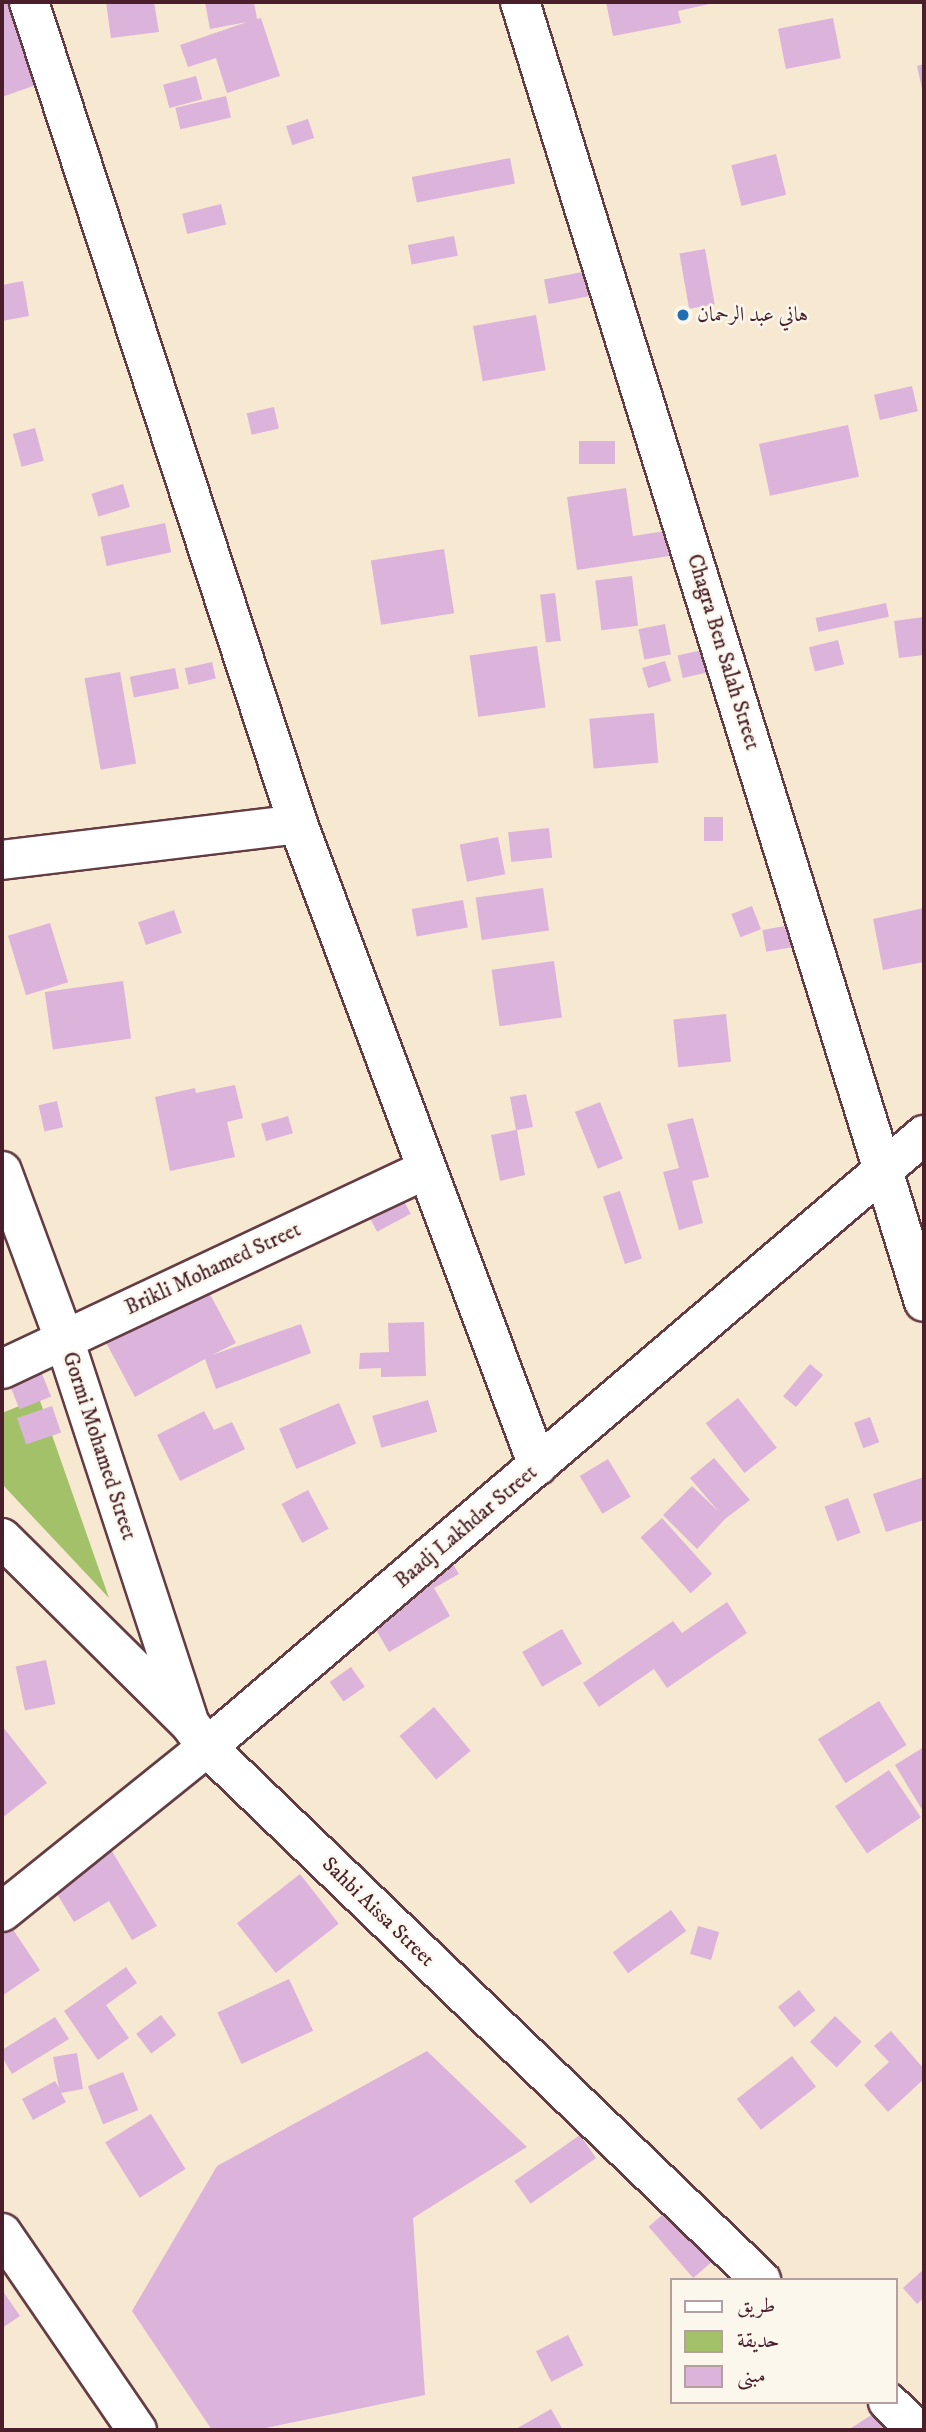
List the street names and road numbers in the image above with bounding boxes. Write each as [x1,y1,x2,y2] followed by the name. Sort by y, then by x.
[681,551,765,753] street label: Chagra Ben Salah Street
[121,1217,305,1321] street label: Brikli Mohamed Street
[57,1349,141,1543] street label: Gormi Mohamed Street
[390,1460,542,1594] street label: Baadj Lakhdar Street
[317,1852,439,1972] street label: Sahbi Aissa Street

